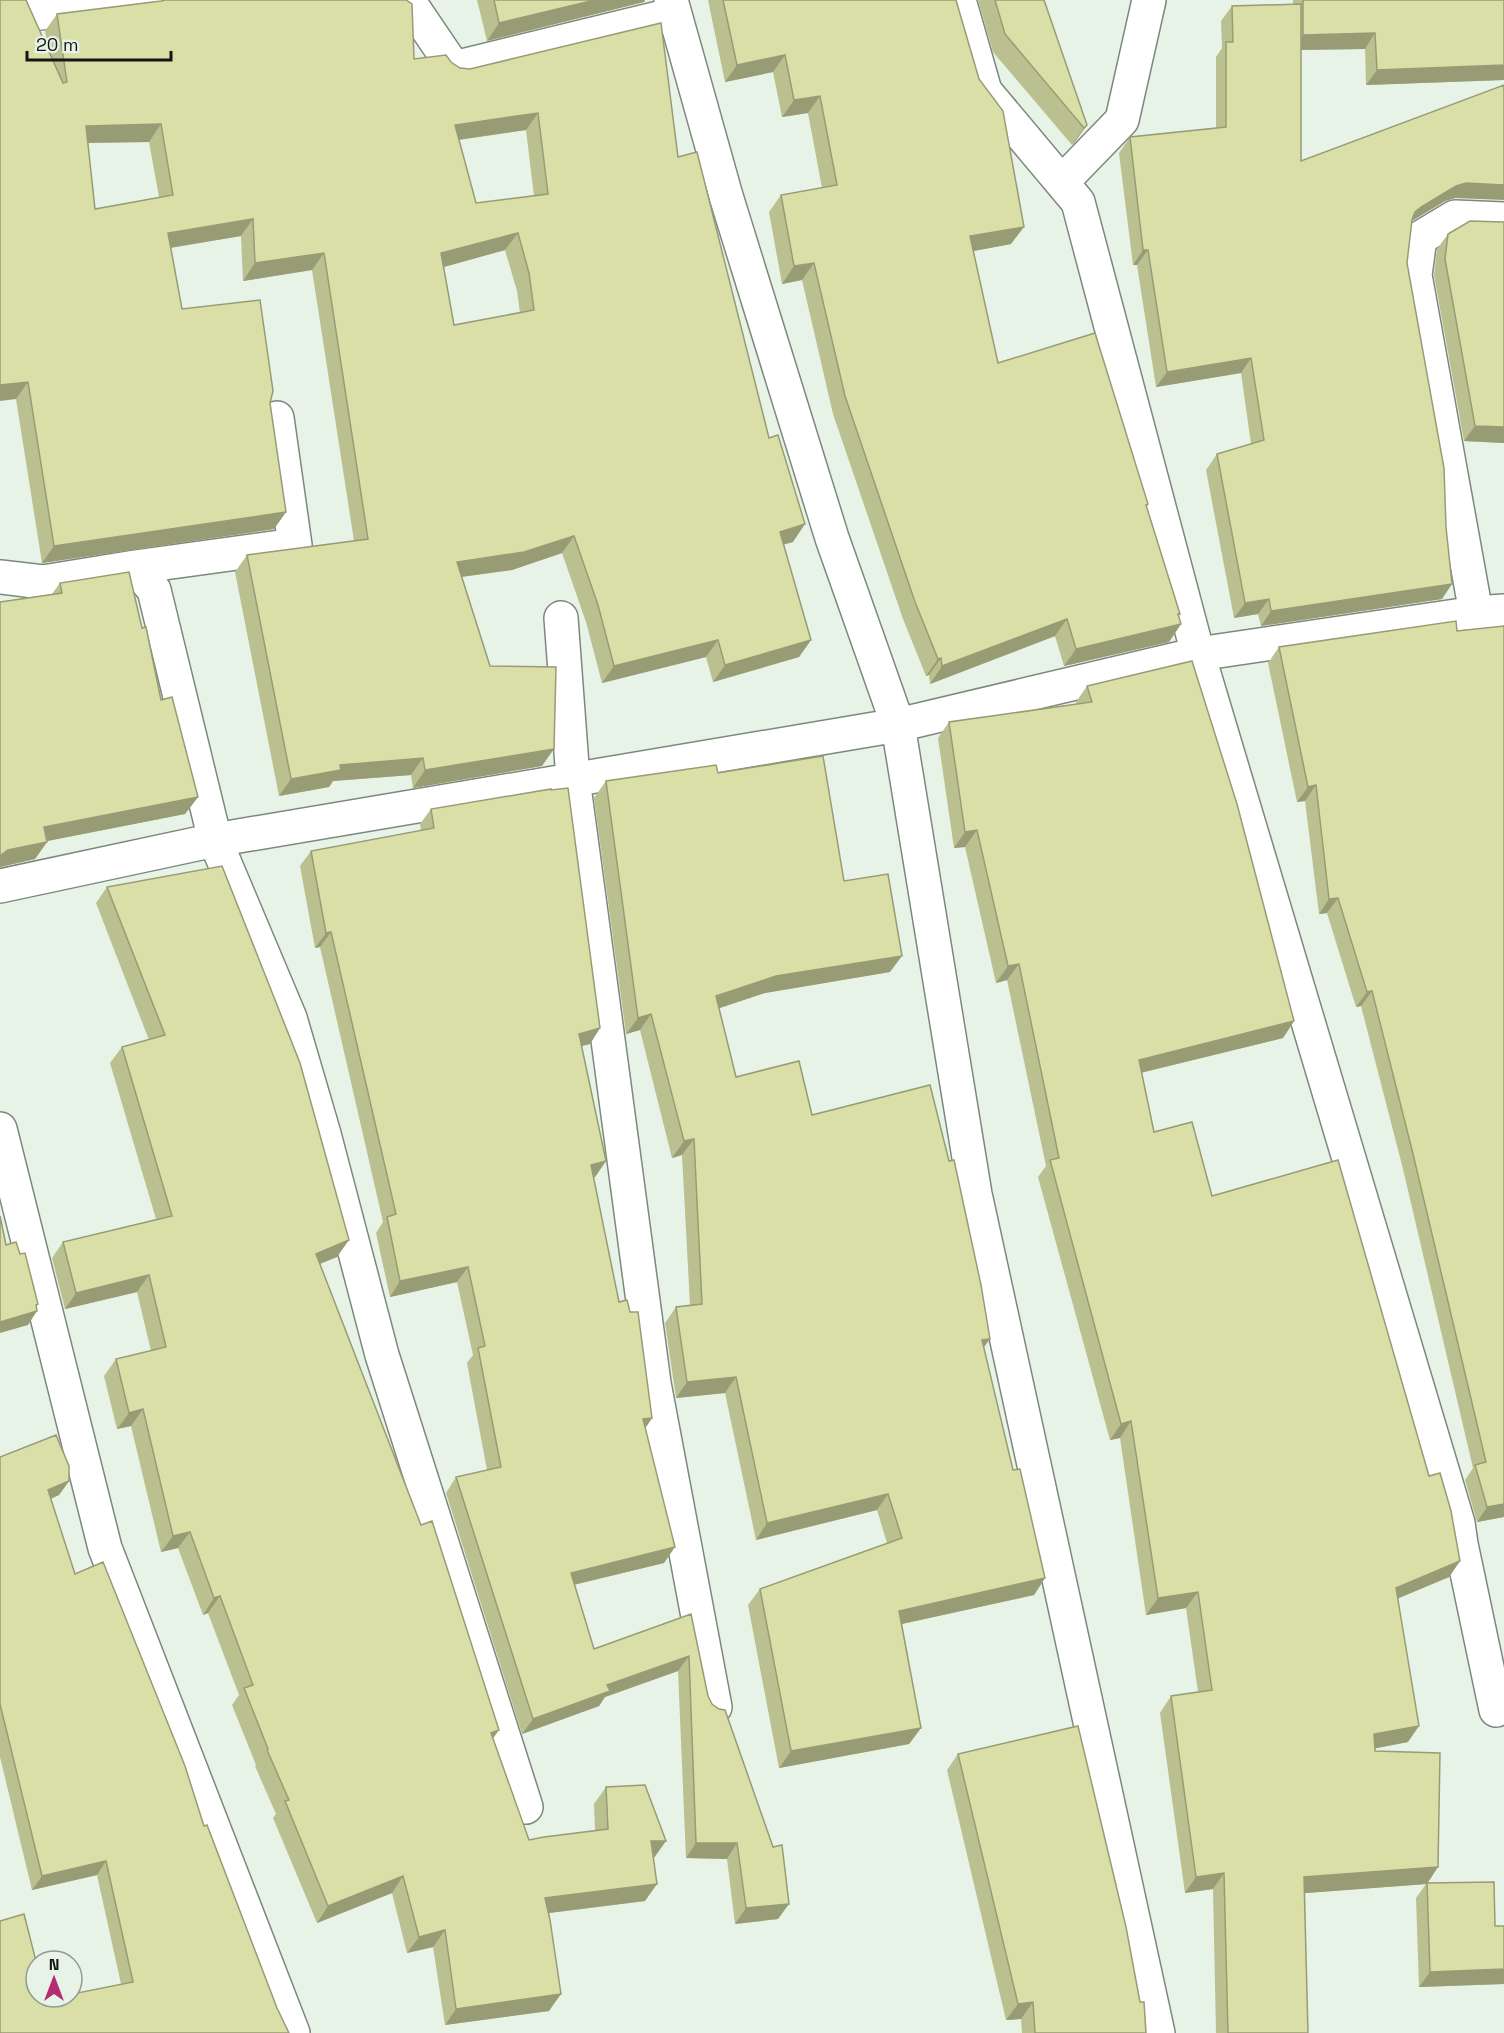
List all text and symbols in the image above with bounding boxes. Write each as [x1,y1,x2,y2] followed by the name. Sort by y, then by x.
[27,24,171,62] scale bar
[36,33,79,56] text: 20 m
[24,1949,84,2009] north arrow
[49,1954,59,1975] text: N

